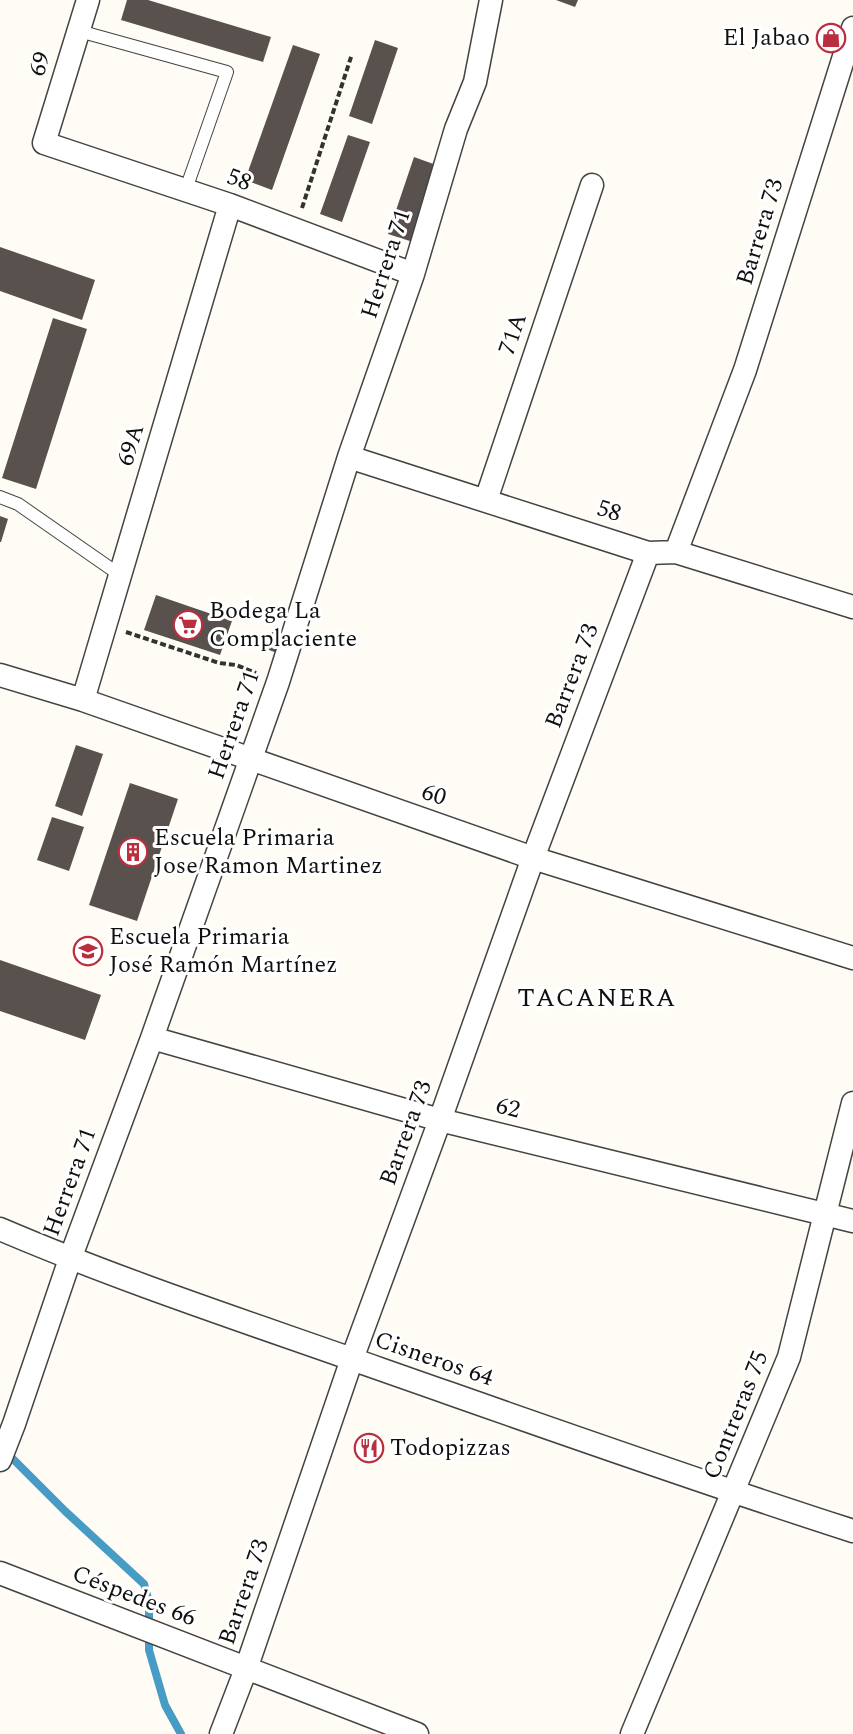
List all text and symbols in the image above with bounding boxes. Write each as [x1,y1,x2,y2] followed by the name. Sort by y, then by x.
[723,20,810,56] place label: El Jabao
[815,22,847,54] shop icon: El Jabao
[19,47,61,81] street label: 69
[221,159,257,201] street label: 58
[727,174,793,290] street label: Barrera 73
[351,205,421,323] street label: Herrera 71
[489,308,537,360] street label: 71A
[108,420,154,470] street label: 69A
[592,490,626,532] street label: 58
[209,593,357,657] place label: Bodega La Complaciente
[172,609,204,641] supermarket icon: Bodega La Complaciente
[536,618,608,734] street label: Barrera 73
[199,666,269,784] street label: Herrera 71
[417,774,451,816] street label: 60
[154,820,383,884] place label: Escuela Primaria Jose Ramon Martinez
[117,836,149,868] building icon: Escuela Primaria Jose Ramon Martinez
[109,919,338,983] place label: Escuela Primaria José Ramón Martínez
[72,935,104,967] school or university icon: Escuela Primaria José Ramón Martínez
[517,978,677,1018] district label: TACANERA
[370,1075,442,1191] street label: Barrera 73
[492,1088,524,1128] street label: 62
[34,1123,106,1241] street label: Herrera 71
[370,1322,498,1396] street label: Cisneros 64
[694,1345,778,1485] street label: Contreras 75
[390,1430,511,1466] place label: Todopizzas
[353,1432,385,1464] restaurant icon: Todopizzas
[209,1534,279,1650] street label: Barrera 73
[67,1556,201,1636] street label: Céspedes 66

